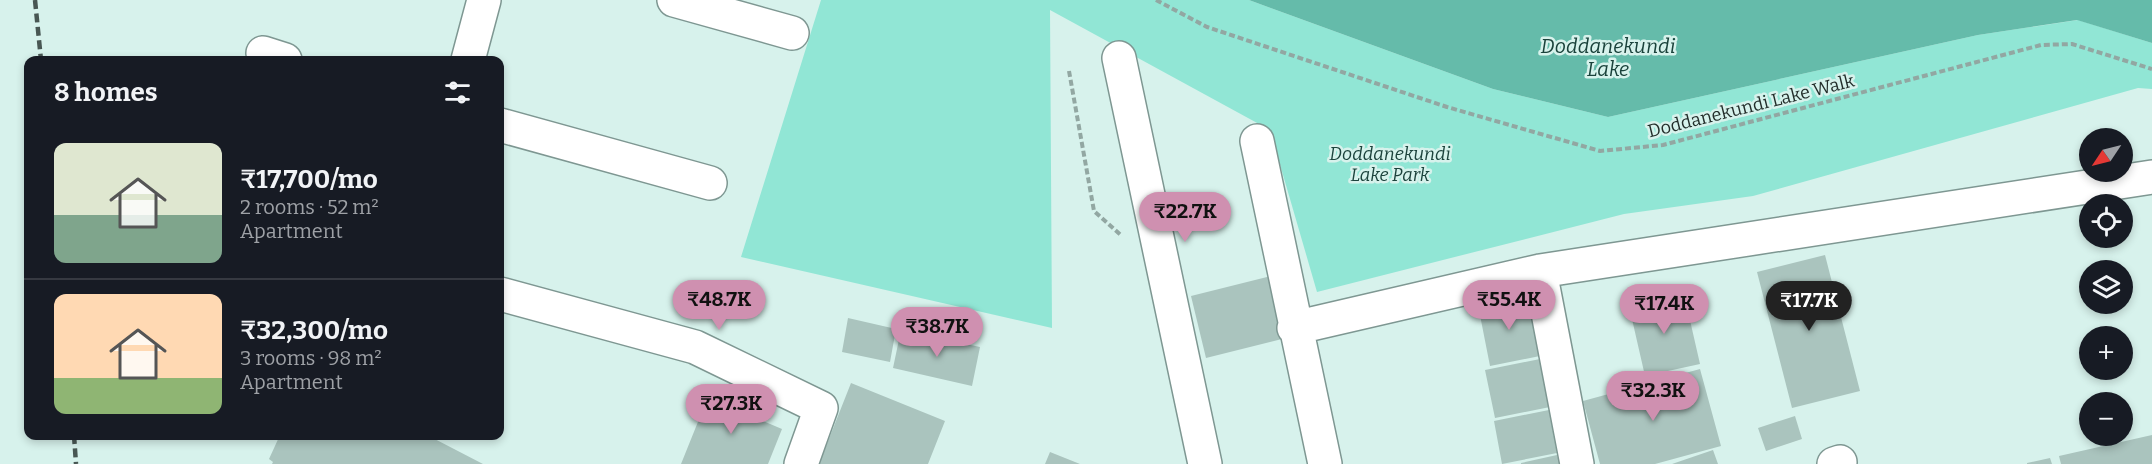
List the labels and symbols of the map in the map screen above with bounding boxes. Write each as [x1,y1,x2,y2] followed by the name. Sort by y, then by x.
[1541,34,1676,81] water label: Doddanekundi Lake
[1645,69,1857,142] street label: Doddanekundi Lake Walk
[2079,128,2133,182] north arrow
[1329,143,1451,186] park label: Doddanekundi Lake Park
[1136,192,1234,243] pin: ₹22.7K
[670,280,768,331] pin: ₹48.7K
[1460,280,1558,331] pin: ₹55.4K
[1760,281,1858,332] pin: ₹17.7K
[1615,284,1713,335] pin: ₹17.4K
[888,307,986,358] pin: ₹38.7K
[1604,371,1702,422] pin: ₹32.3K
[682,384,780,435] pin: ₹27.3K

